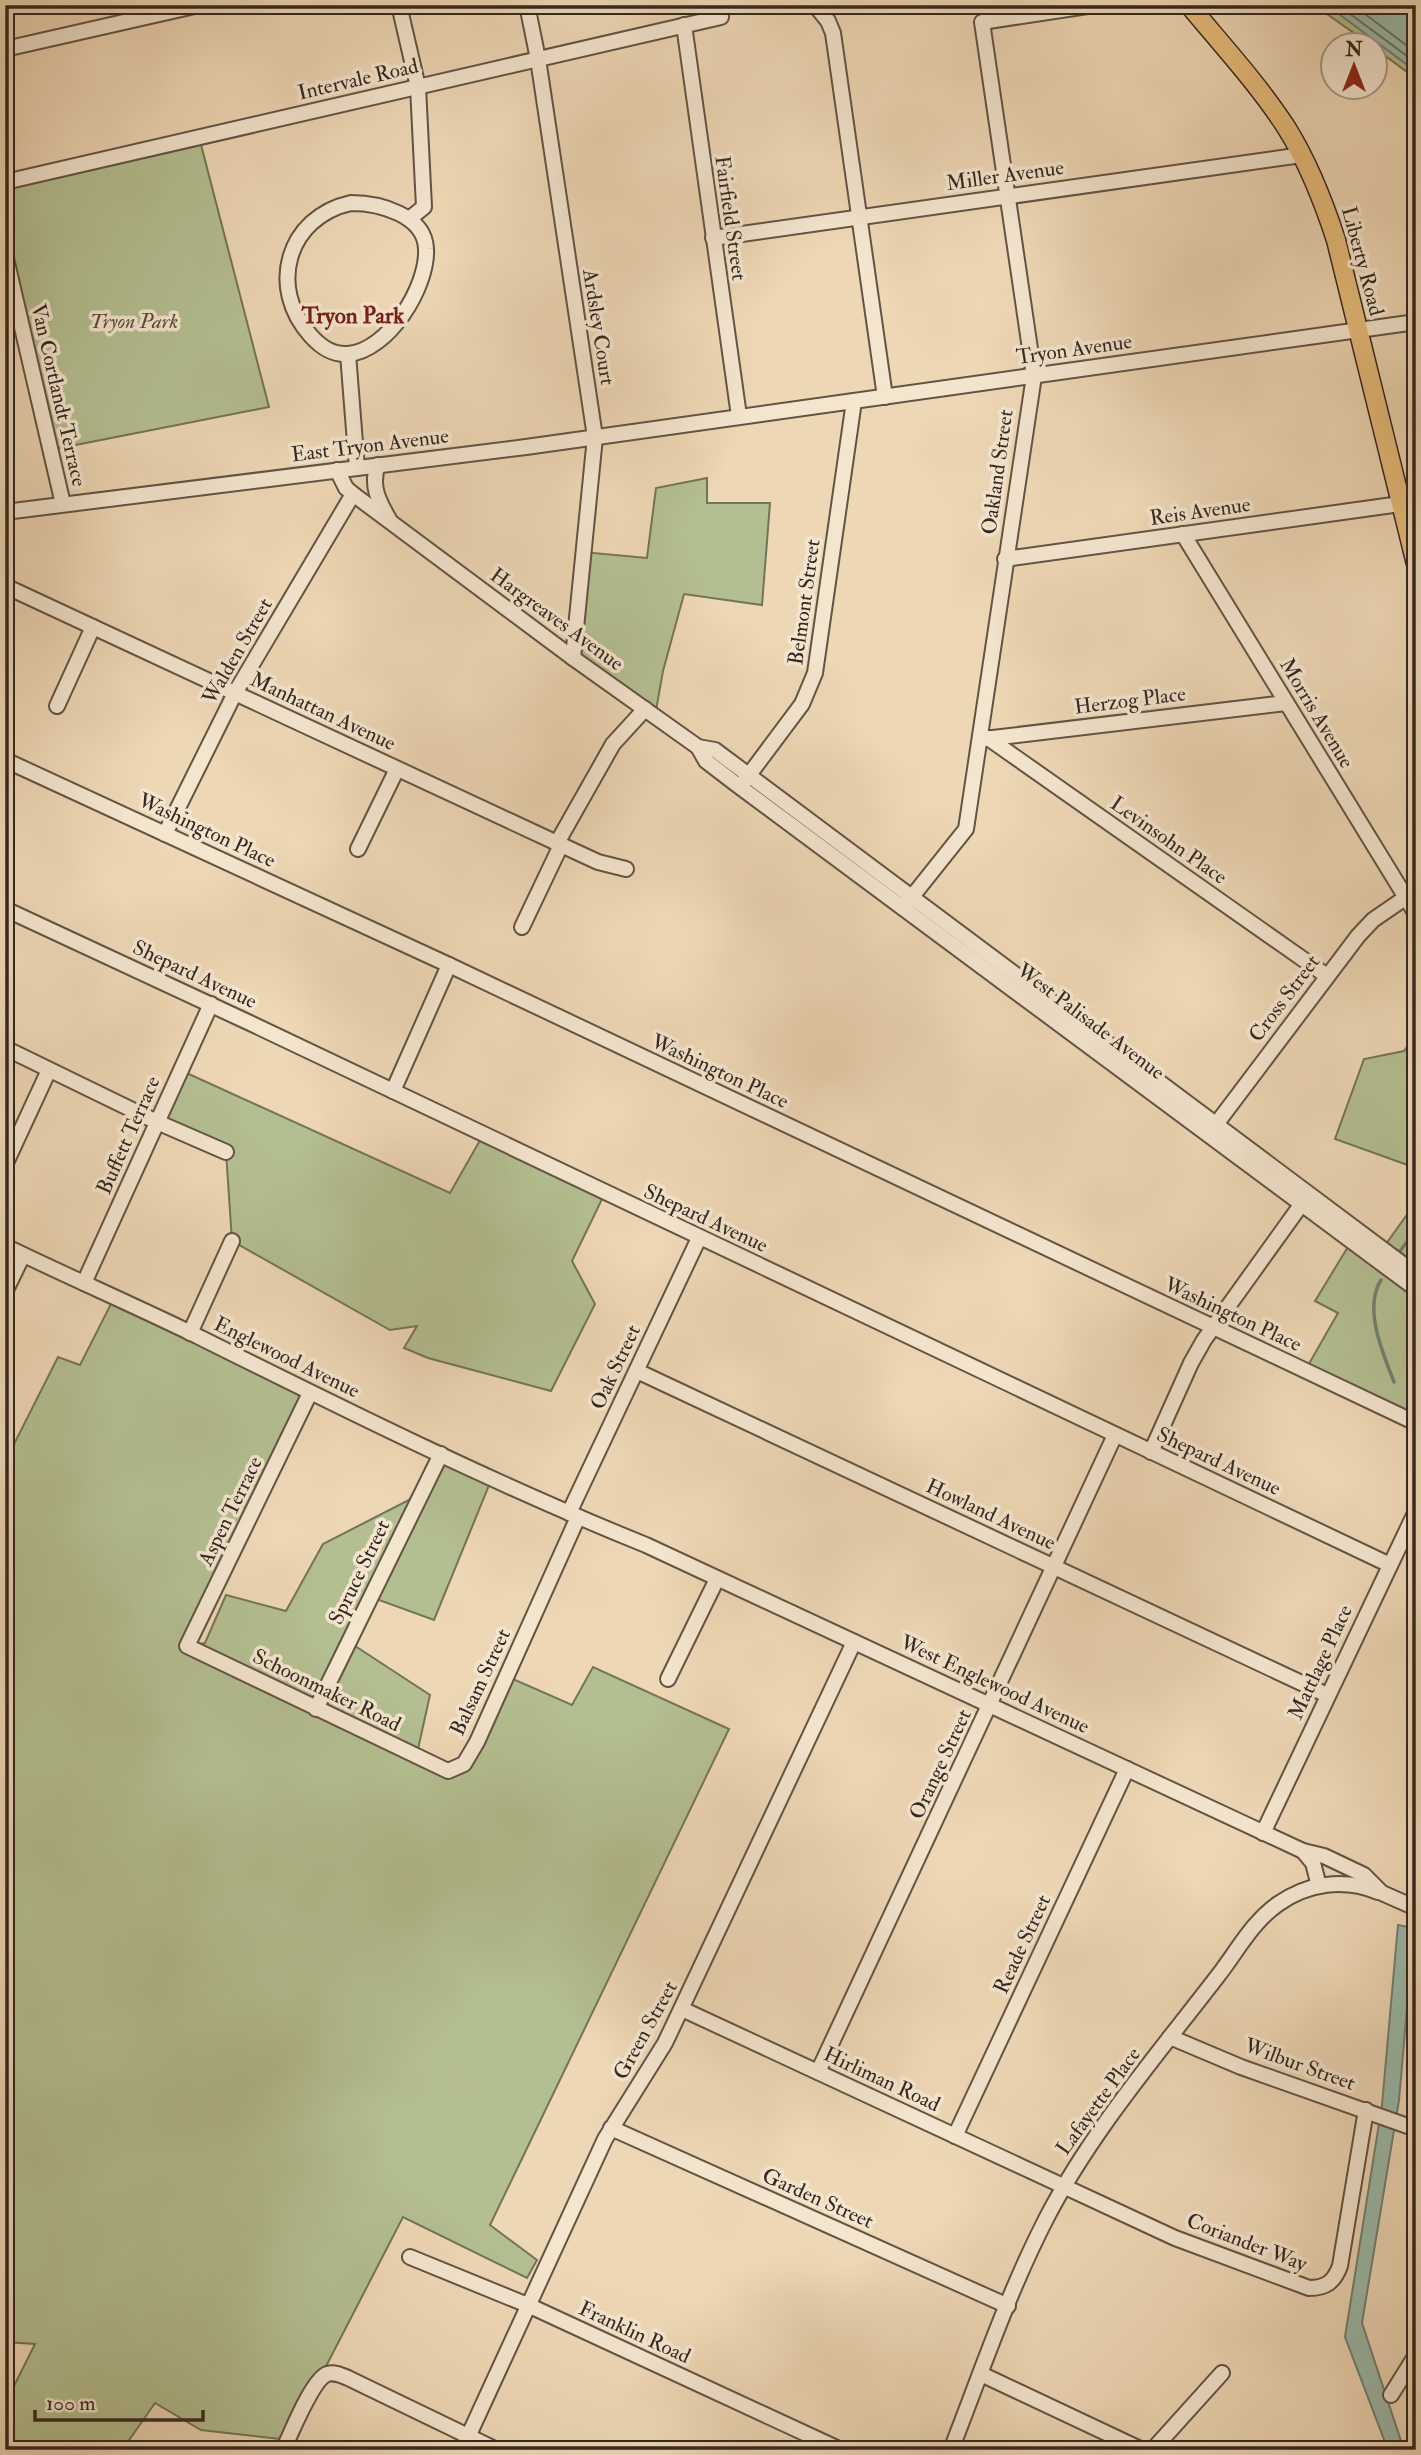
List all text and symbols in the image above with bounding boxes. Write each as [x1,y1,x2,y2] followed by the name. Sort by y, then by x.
[1320,32,1390,102] north arrow
[1344,38,1363,62] text: N
[295,52,422,106] street label: Intervale Road
[708,154,753,282] street label: Fairfield Street
[945,154,1066,197] street label: Miller Avenue
[1335,204,1390,319] street label: Liberty Road
[576,266,621,387] street label: Ardsley Court
[24,301,93,489] street label: Van Cortlandt Terrace
[301,301,405,331] district label: Tryon Park
[90,308,178,335] park label: Tryon Park
[1015,328,1134,371] street label: Tryon Avenue
[975,408,1020,536] street label: Oakland Street
[290,422,451,469] street label: East Tryon Avenue
[1148,491,1252,532] street label: Reis Avenue
[782,537,827,667] street label: Belmont Street
[485,562,629,677] street label: Hargreaves Avenue
[196,593,279,710] street label: Walden Street
[1273,653,1360,773] street label: Morris Avenue
[246,666,400,757] street label: Manhattan Avenue
[1073,680,1188,721] street label: Herzog Place
[133,786,280,874] street label: Washington Place
[1105,790,1233,891] street label: Levinsohn Place
[128,934,261,1015] street label: Shepard Avenue
[1243,949,1326,1047] street label: Cross Street
[1011,956,1170,1086] street label: West Palisade Avenue
[646,1027,793,1115] street label: Washington Place
[90,1072,167,1199] street label: Buffett Terrace
[639,1178,772,1259] street label: Shepard Avenue
[1159,1270,1306,1358] street label: Washington Place
[209,1310,364,1405] street label: Englewood Avenue
[584,1320,647,1414] street label: Oak Street
[1152,1421,1285,1502] street label: Shepard Avenue
[192,1452,269,1571] street label: Aspen Terrace
[922,1473,1060,1556] street label: Howland Avenue
[323,1515,396,1629] street label: Spruce Street
[1282,1600,1359,1724] street label: Mattlage Place
[444,1624,517,1740] street label: Balsam Street
[895,1628,1094,1740] street label: West Englewood Avenue
[248,1643,406,1738] street label: Schoonmaker Road
[903,1705,978,1824] street label: Orange Street
[988,1890,1057,1998] street label: Reade Street
[607,1976,684,2084] street label: Green Street
[1240,2032,1359,2097] street label: Wilbur Street
[819,2041,945,2119] street label: Hirliman Road
[1050,2042,1147,2161] street label: Lafayette Place
[758,2162,878,2235] street label: Garden Street
[1183,2207,1312,2278] street label: Coriander Way
[575,2295,696,2370] street label: Franklin Road
[35,2378,203,2422] scale bar
[46,2390,96,2417] text: 100 m

